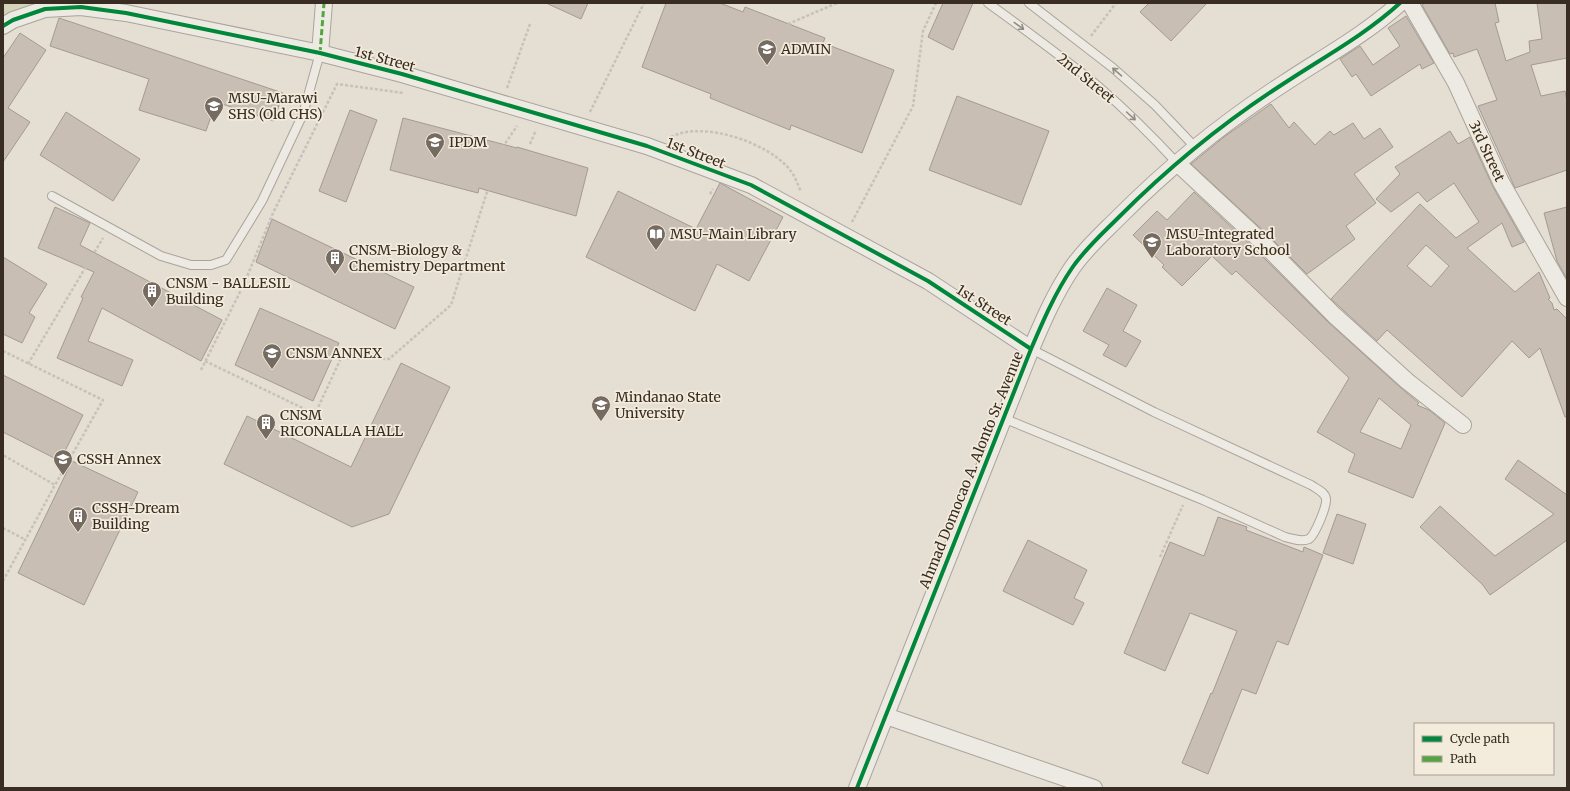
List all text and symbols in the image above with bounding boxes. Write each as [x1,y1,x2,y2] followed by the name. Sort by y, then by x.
[1014,22,1025,30] one-way arrow
[756,38,778,66] school or university icon: ADMIN
[780,40,831,58] place label: ADMIN
[353,42,418,76] street label: 1st Street
[1053,49,1119,107] street label: 2nd Street
[1112,67,1123,76] one-way arrow
[228,89,322,123] place label: MSU-Marawi SHS (Old CHS)
[203,95,225,123] school or university icon: MSU-Marawi SHS (Old CHS)
[1126,112,1137,121] one-way arrow
[1465,118,1509,185] street label: 3rd Street
[424,131,446,159] school or university icon: IPDM
[449,133,487,151] place label: IPDM
[664,133,729,173] street label: 1st Street
[645,223,667,251] library icon: MSU-Main Library
[670,225,797,243] place label: MSU-Main Library
[1166,225,1290,259] place label: MSU-Integrated Laboratory School
[1141,231,1163,259] school or university icon: MSU-Integrated Laboratory School
[349,241,506,275] place label: CNSM-Biology & Chemistry Department
[324,247,346,275] building icon: CNSM-Biology & Chemistry Department
[166,274,290,308] place label: CNSM - BALLESIL Building
[141,280,163,308] building icon: CNSM - BALLESIL Building
[953,281,1015,330] street label: 1st Street
[261,342,283,370] school or university icon: CNSM ANNEX
[286,344,382,362] place label: CNSM ANNEX
[915,349,1027,592] street label: Ahmad Domocao A. Alonto Sr. Avenue
[615,388,721,422] place label: Mindanao State University
[590,394,612,422] school or university icon: Mindanao State University
[280,406,404,440] place label: CNSM RICONALLA HALL
[255,412,277,440] building icon: CNSM RICONALLA HALL
[52,448,74,476] school or university icon: CSSH Annex
[77,450,162,468] place label: CSSH Annex
[92,499,180,533] place label: CSSH-Dream Building
[67,505,89,533] building icon: CSSH-Dream Building
[1414,723,1554,775] legend
[1450,731,1510,746] text: Cycle path
[1450,751,1476,766] text: Path

